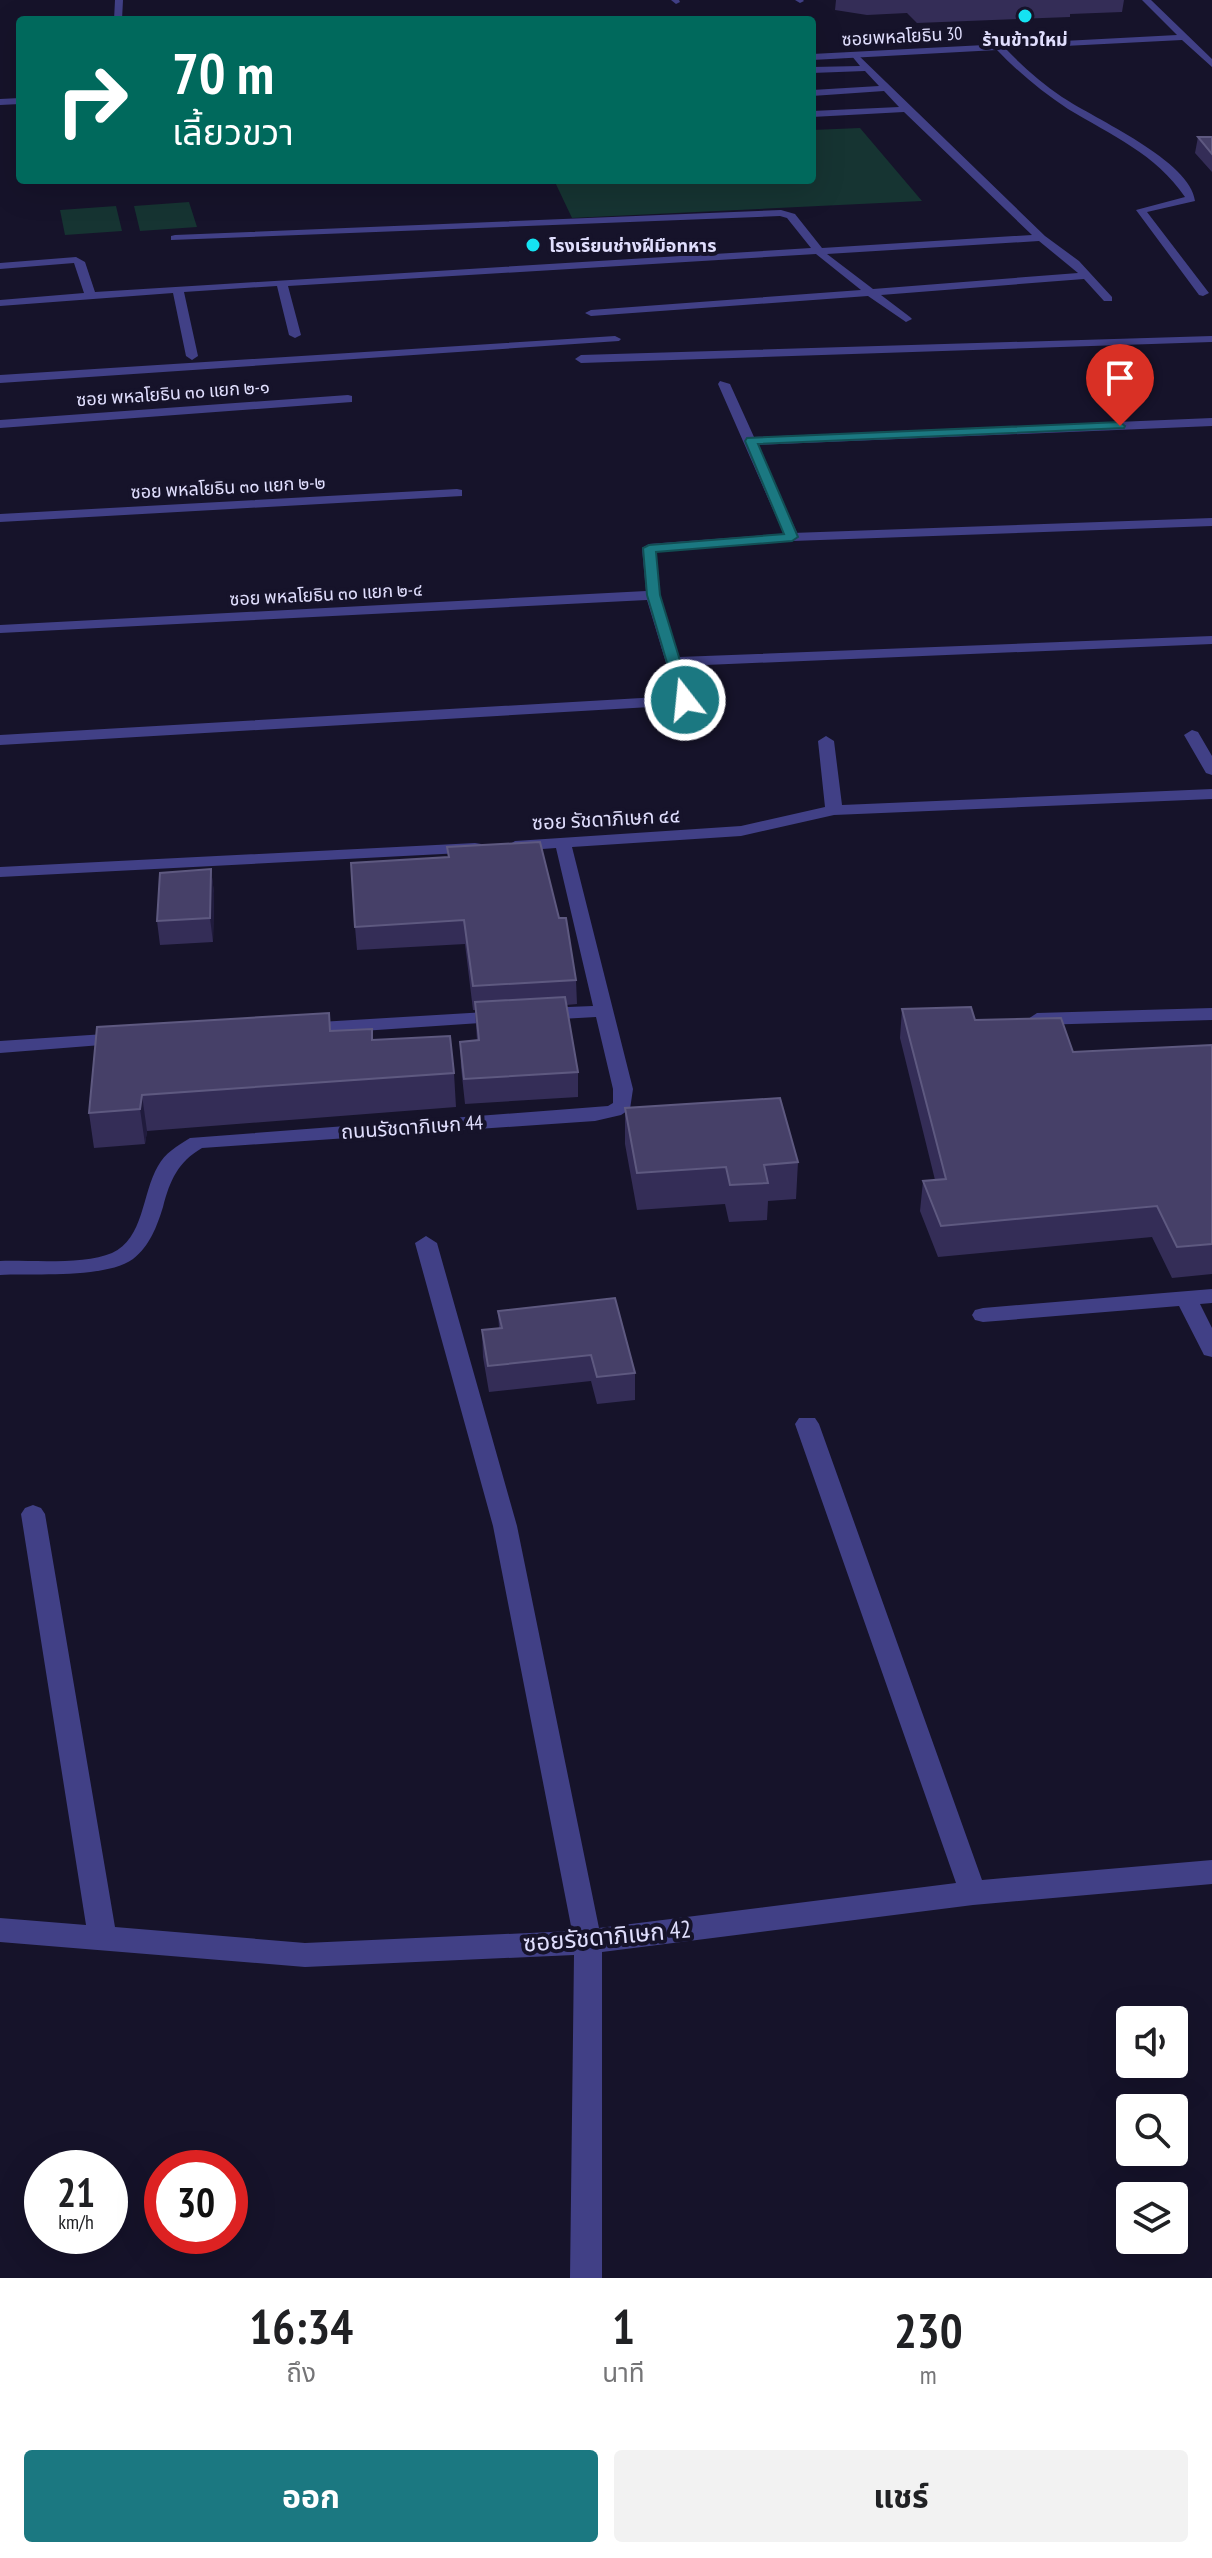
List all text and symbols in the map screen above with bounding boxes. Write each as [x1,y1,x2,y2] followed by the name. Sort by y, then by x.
[1016,7,1034,25] marker: ร้านข้าวใหม่
[841,21,963,51] street label: ซอยพหลโยธิน 30
[982,28,1068,51] place label: ร้านข้าวใหม่
[172,37,274,109] text: 70 m
[40,48,144,152] icon: right
[172,108,294,155] text: เลี้ยวขวา
[549,234,716,257] place label: โรงเรียนช่างฝีมือทหาร
[524,236,542,254] marker: โรงเรียนช่างฝีมือทหาร
[1086,344,1154,426] pin
[1098,356,1142,400] icon: arrive
[76,375,270,411] street label: ซอย พหลโยธิน ๓๐ แยก ๒-๑
[130,470,326,504] street label: ซอย พหลโยธิน ๓๐ แยก ๒-๒
[229,577,423,611] street label: ซอย พหลโยธิน ๓๐ แยก ๒-๔
[643,658,727,742] position arrow
[531,802,681,836] street label: ซอย รัชดาภิเษก ๔๔
[340,1109,484,1145] street label: ถนนรัชดาภิเษก 44
[522,1913,692,1959] street label: ซอยรัชดาภิเษก 42
[1116,2006,1188,2254] map controls
[1116,2006,1188,2078] button: sound
[1116,2094,1188,2166] button: search
[144,2150,248,2254] speed limit sign: 30
[57,2166,95,2218] text: 21
[1116,2182,1188,2254] button: layers
[58,2209,94,2235] text: km/h
[249,2295,353,2357] text: 16:34
[612,2295,635,2357] text: 1
[894,2299,963,2361] text: 230
[286,2356,316,2389] text: ถึง
[602,2356,645,2389] text: นาที
[920,2358,937,2391] text: m
[24,2450,598,2542] button: ออก
[614,2450,1188,2542] button: แชร์

